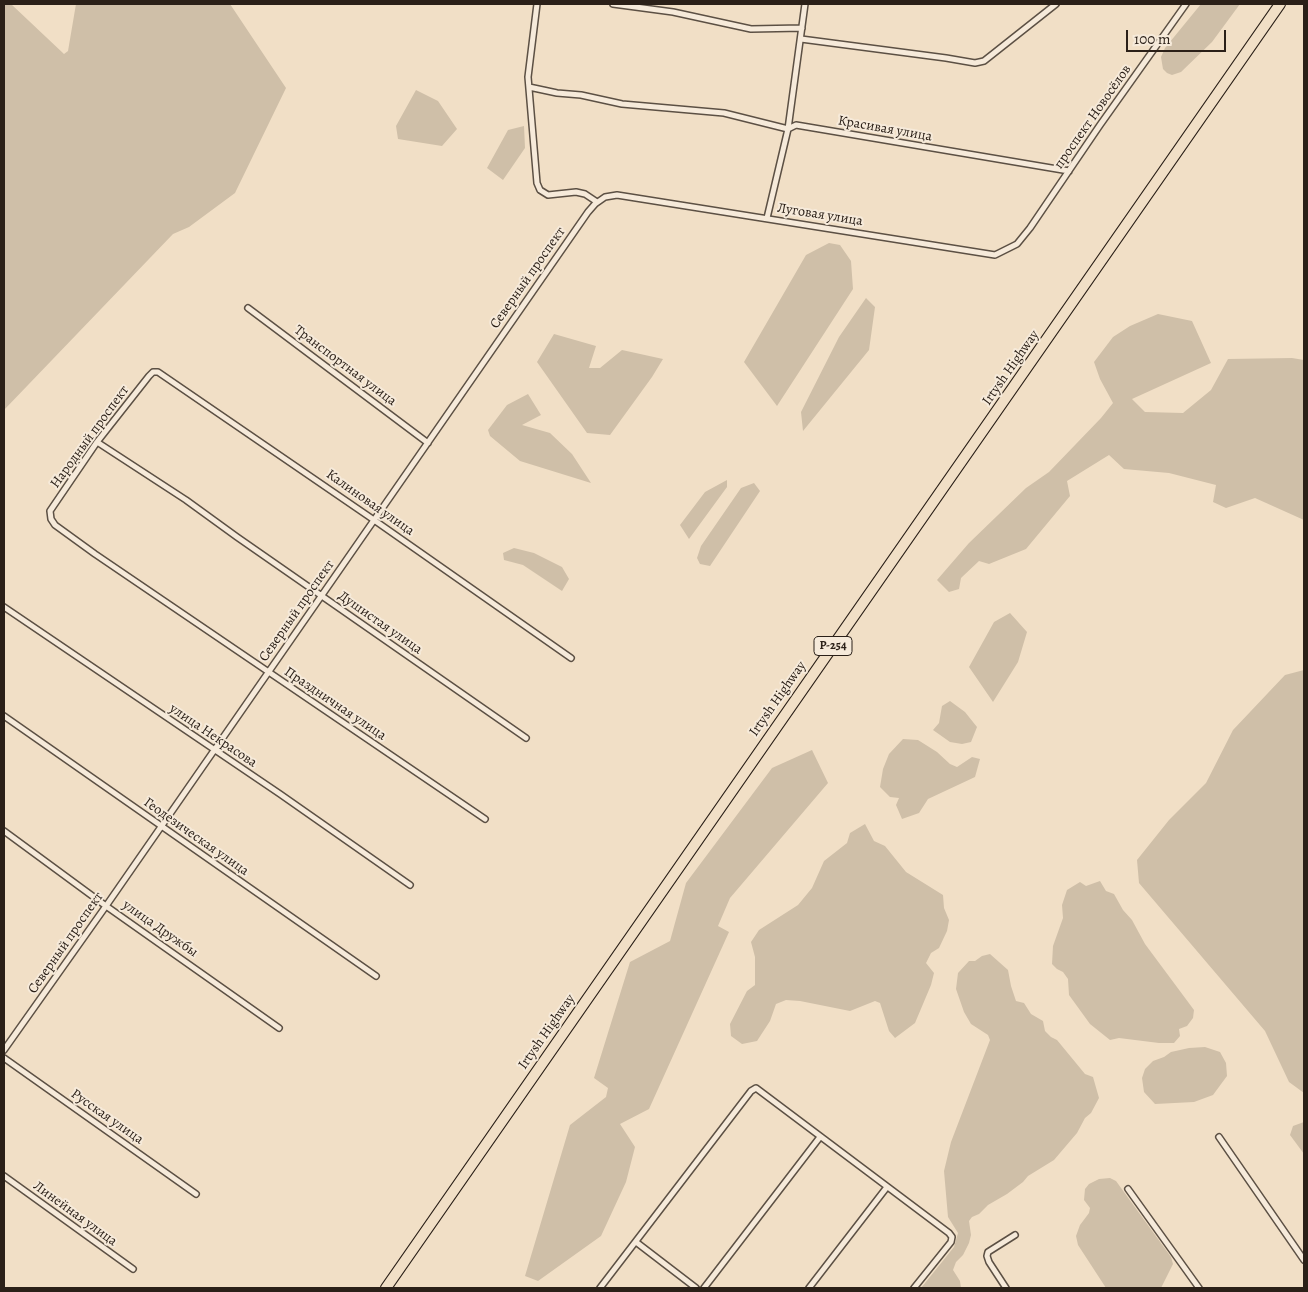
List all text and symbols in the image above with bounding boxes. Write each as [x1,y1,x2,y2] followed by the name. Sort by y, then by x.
[1128,20,1228,52] scale bar
[1134,29,1171,49] text: 100 m
[1051,62,1135,172] street label: проспект Новосёлов
[837,112,933,146] street label: Красивая улица
[776,200,864,230] street label: Луговая улица
[487,224,569,332] street label: Северный проспект
[291,322,399,410] street label: Транспортная улица
[979,327,1043,409] street label: Irtysh Highway
[47,382,133,492] street label: Народный проспект
[323,466,417,540] street label: Калиновая улица
[256,557,338,665] street label: Северный проспект
[335,588,425,658] street label: Душистая улица
[814,636,852,656] road number: Р-254
[746,658,810,740] street label: Irtysh Highway
[281,664,389,744] street label: Праздничная улица
[166,700,260,772] street label: улица Некрасова
[140,794,252,880] street label: Геодезическая улица
[25,889,107,997] street label: Северный проспект
[119,897,201,961] street label: улица Дружбы
[515,991,579,1073] street label: Irtysh Highway
[68,1086,146,1148] street label: Русская улица
[30,1178,120,1250] street label: Линейная улица

